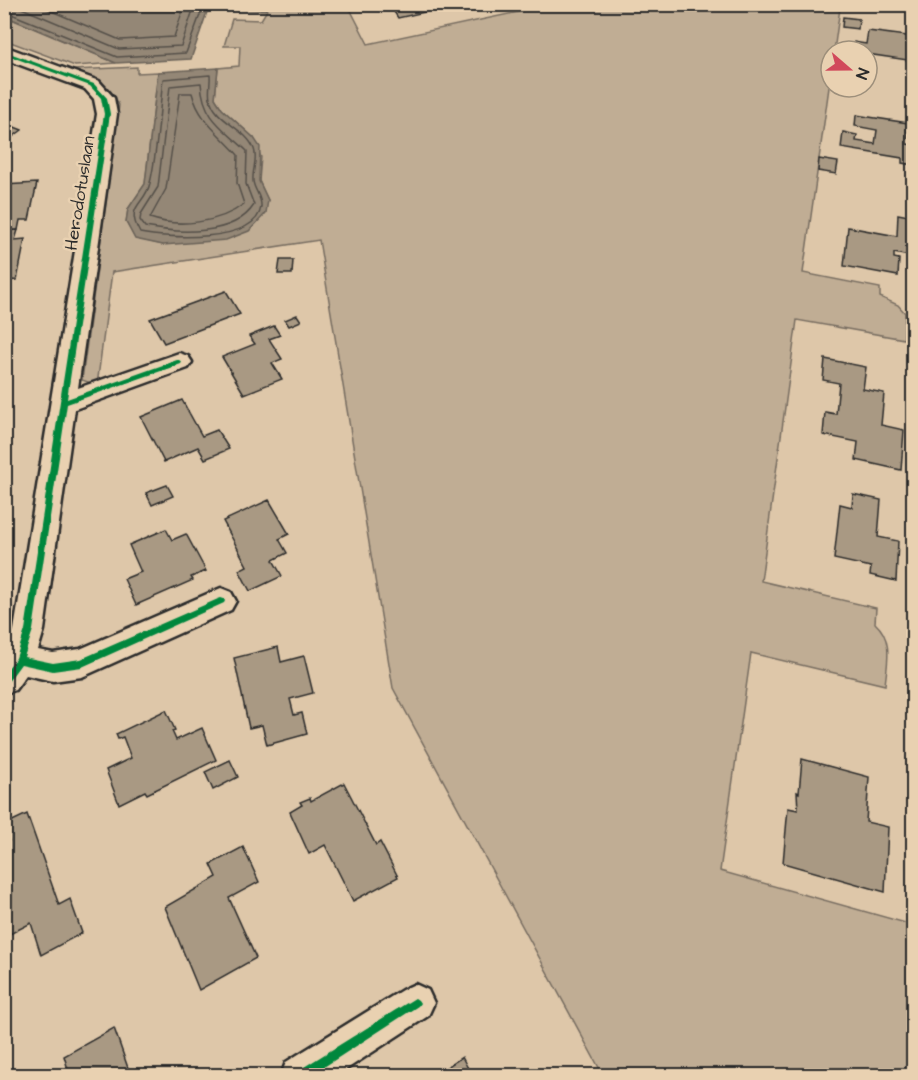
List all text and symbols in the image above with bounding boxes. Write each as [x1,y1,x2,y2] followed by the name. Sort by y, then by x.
[819,39,879,99] north arrow
[850,65,874,82] text: N
[59,134,101,252] street label: Herodotuslaan

